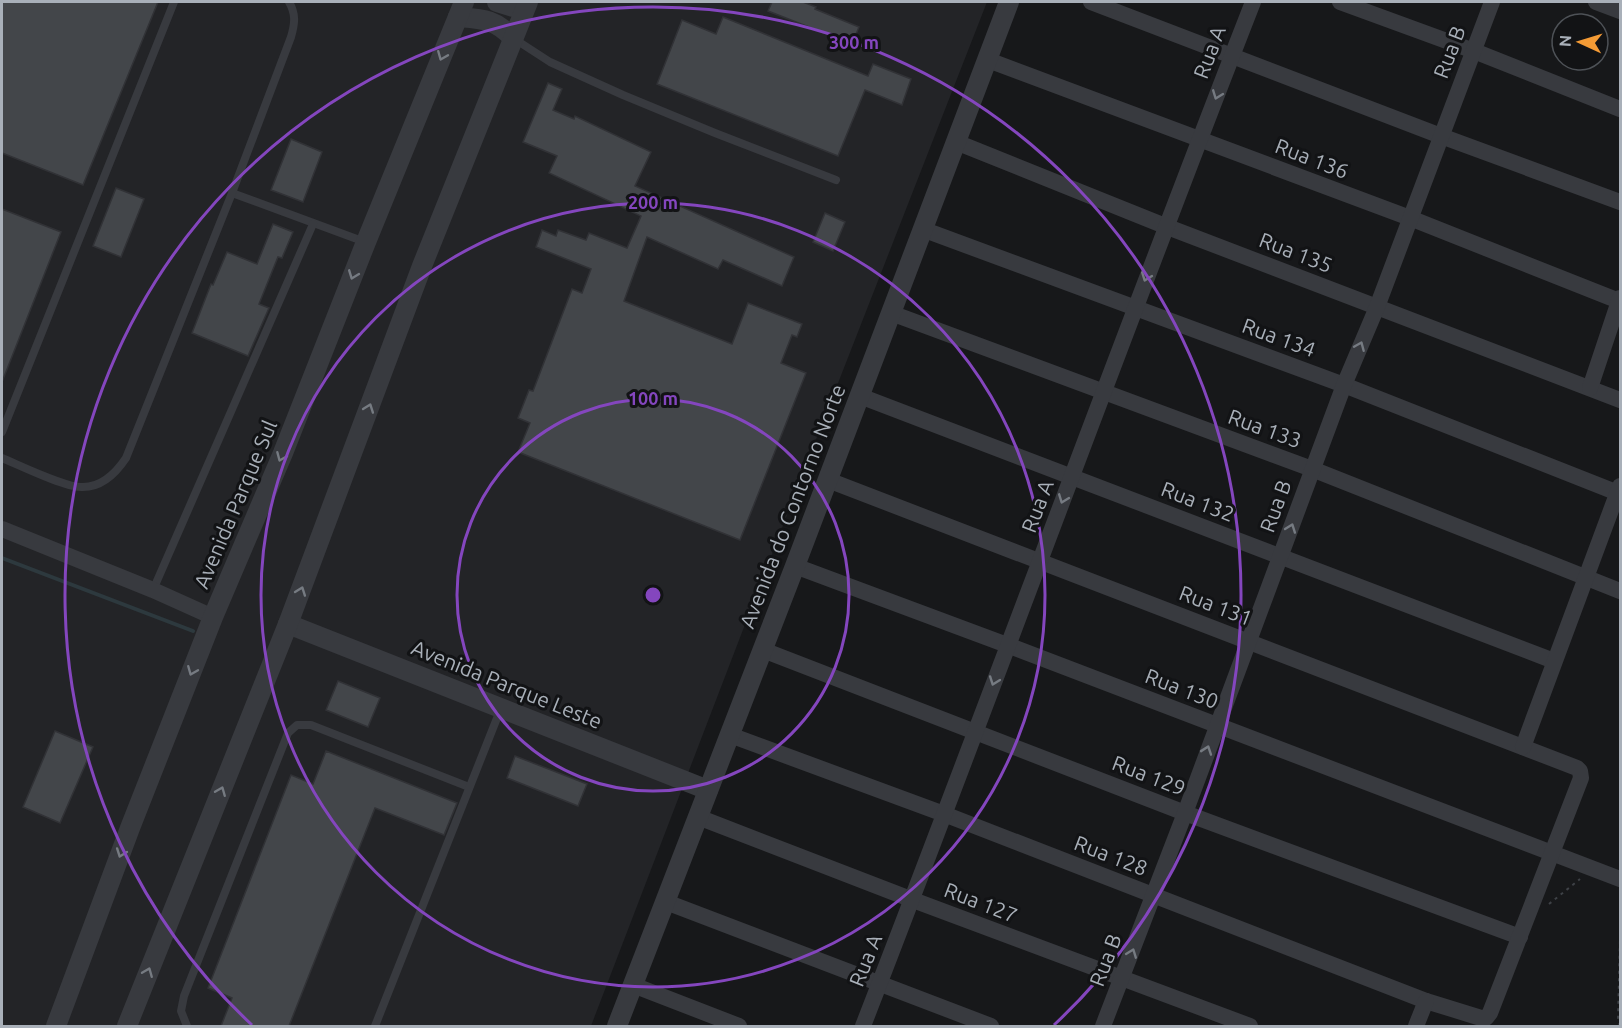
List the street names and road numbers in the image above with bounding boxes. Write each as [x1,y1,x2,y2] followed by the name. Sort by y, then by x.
[1188,22,1230,82] street label: Rua A
[1428,22,1470,82] street label: Rua B
[1272,133,1352,183] street label: Rua 136
[1256,227,1336,277] street label: Rua 135
[1239,313,1319,361] street label: Rua 134
[734,381,850,631] street label: Avenida do Contorno Norte
[1225,404,1305,452] street label: Rua 133
[189,416,281,592] street label: Avenida Parque Sul
[1016,476,1058,536] street label: Rua A
[1158,476,1238,526] street label: Rua 132
[1254,477,1296,535] street label: Rua B
[1176,580,1256,630] street label: Rua 131
[408,635,606,733] street label: Avenida Parque Leste
[1142,663,1222,713] street label: Rua 130
[1109,750,1189,800] street label: Rua 129
[1071,830,1151,880] street label: Rua 128
[941,877,1021,927] street label: Rua 127
[844,930,886,990] street label: Rua A
[1084,930,1126,990] street label: Rua B

